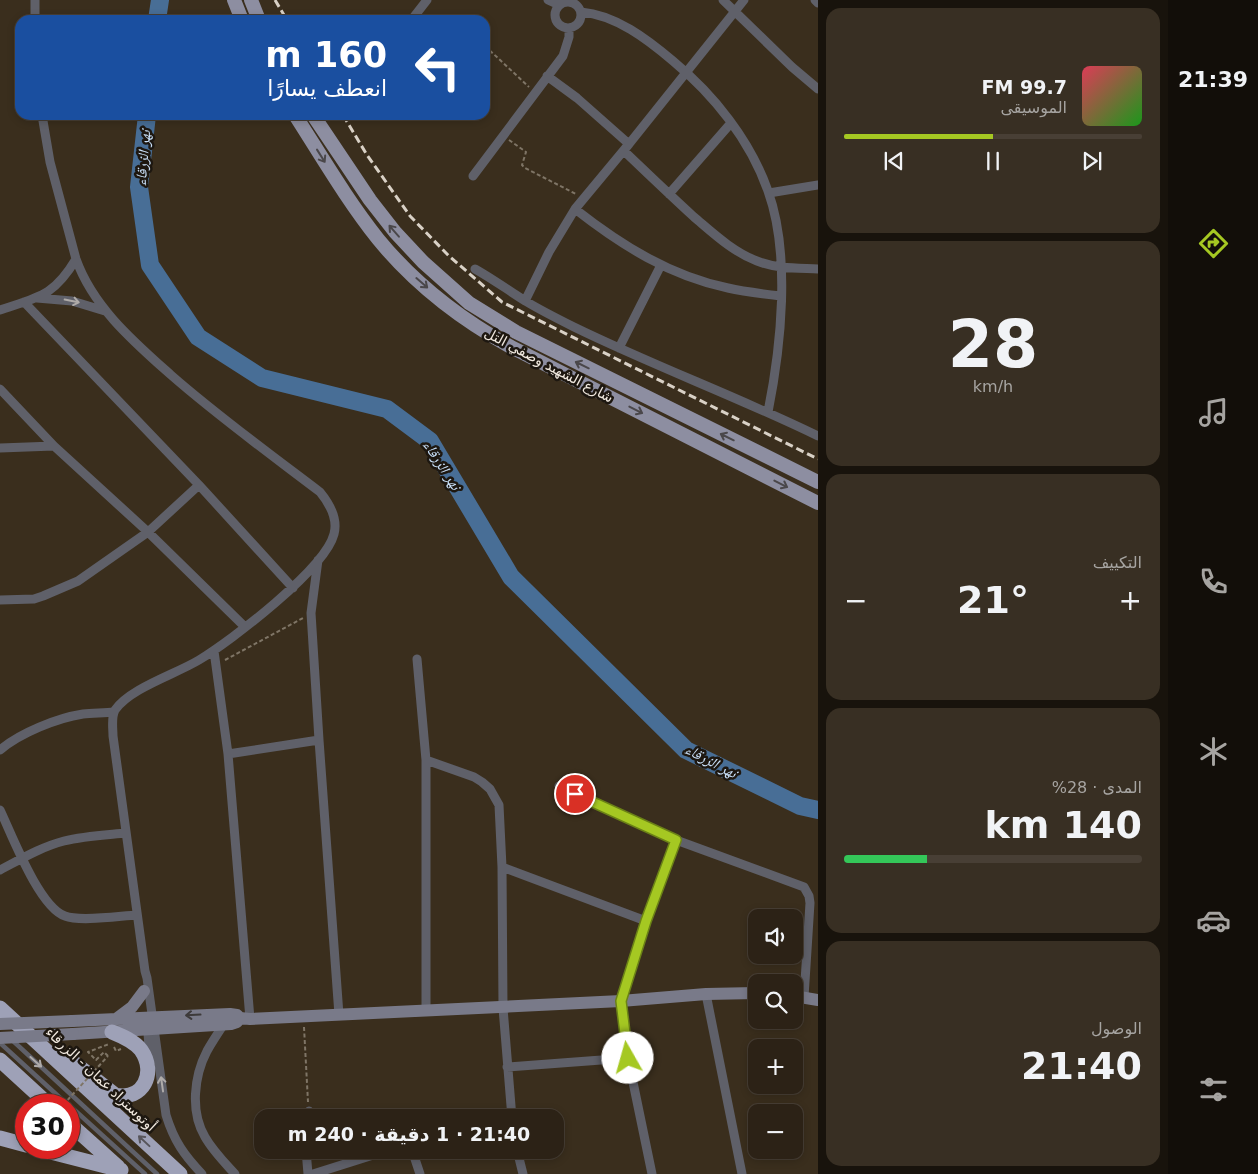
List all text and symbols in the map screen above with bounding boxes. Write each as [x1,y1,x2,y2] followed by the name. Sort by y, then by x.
[265,35,387,75] text: 160 m
[405,35,470,100] icon: left
[1178,67,1248,92] text: 21:39
[267,76,387,101] text: انعطف يسارًا
[982,76,1067,98] text: 99.7 FM
[1001,98,1067,117] text: الموسيقى
[132,127,155,187] water label: نهر الزرقاء
[880,147,908,175] icon: previous
[979,147,1007,175] icon: pause
[1078,147,1106,175] icon: next
[316,149,326,163] one-way arrow
[389,224,400,237] one-way arrow
[1196,226,1231,261] icon: directions
[415,277,428,289] one-way arrow
[63,297,79,307] one-way arrow
[948,307,1038,382] text: 28
[481,324,616,407] street label: شارع الشهيد وصفي التل
[575,359,590,369] one-way arrow
[973,377,1013,396] text: km/h
[1196,395,1231,430] icon: music
[628,406,643,416] one-way arrow
[720,432,735,441] one-way arrow
[419,437,466,496] water label: نهر الزرقاء
[773,479,788,489] one-way arrow
[1093,553,1142,572] text: التكييف
[1196,564,1231,599] icon: phone
[957,578,1029,622] text: 21°
[844,584,867,617] text: −
[1119,584,1142,617] text: +
[1196,734,1231,769] icon: climate
[682,740,742,783] water label: نهر الزرقاء
[554,773,596,815] pin
[1052,778,1142,797] text: المدى · 28%
[561,780,589,808] icon: arrive
[985,803,1142,847] text: 140 km
[1196,903,1231,938] icon: car
[748,909,803,1159] map controls
[748,909,803,964] button: sound
[748,974,803,1029] button: search
[185,1011,201,1020] one-way arrow
[1091,1019,1142,1038] text: الوصول
[42,1023,160,1135] street label: أوتوستراد عمان - الزرقاء
[601,1031,653,1083] position arrow
[748,1039,803,1094] button: +
[1021,1044,1142,1088] text: 21:40
[30,1056,43,1068] one-way arrow
[1196,1072,1231,1107] icon: filters
[156,1077,166,1093] one-way arrow
[15,1094,80,1159] speed limit sign: 30
[748,1104,803,1159] button: −
[288,1123,530,1145] text: 21:40 · 1 دقيقة · 240 m
[138,1135,151,1147] one-way arrow

